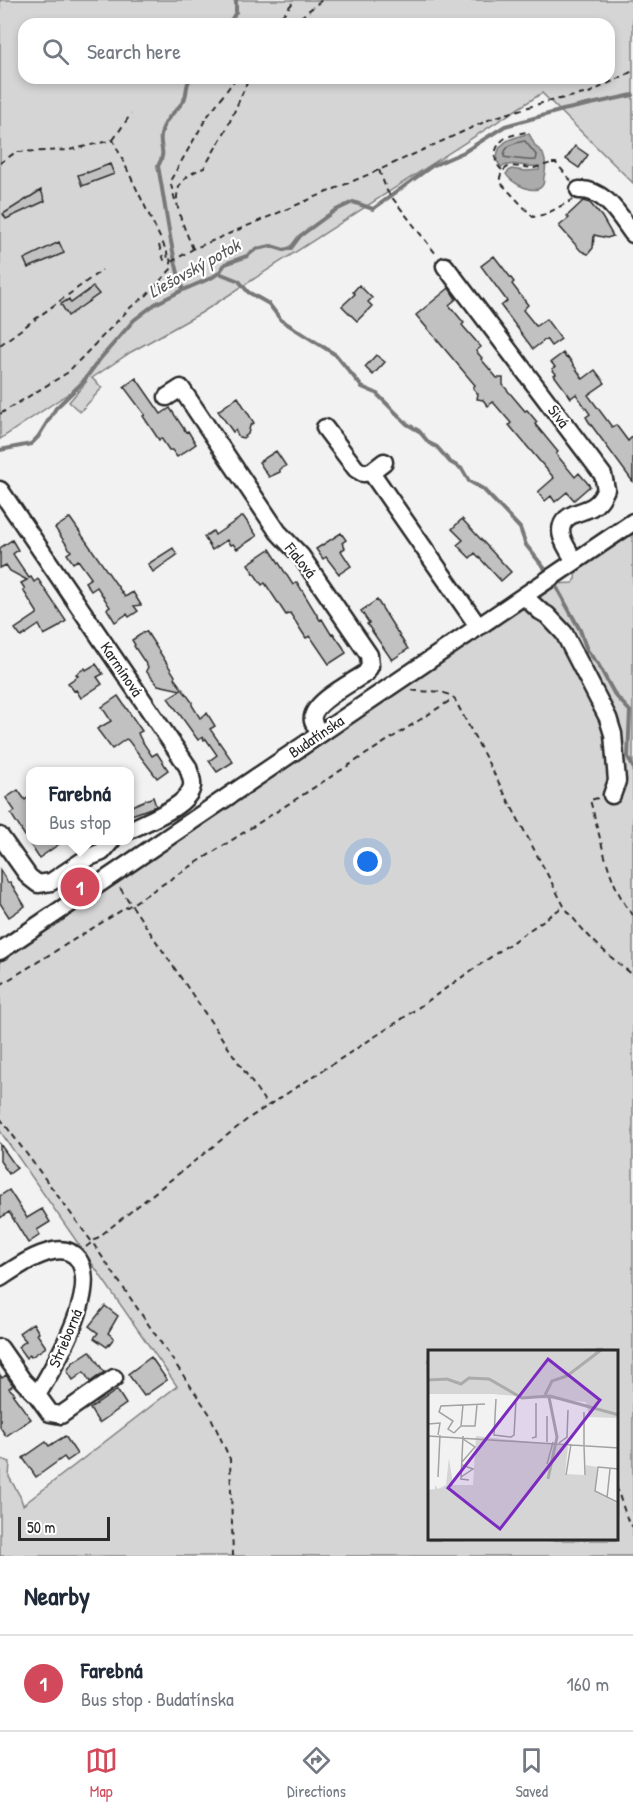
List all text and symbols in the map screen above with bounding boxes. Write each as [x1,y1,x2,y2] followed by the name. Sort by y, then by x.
[18,18,615,84] search box
[39,35,72,68] icon: search
[87,36,181,66] text: Search here
[144,232,246,303] water label: Liešovský potok
[543,400,575,432] street label: Sivá
[279,537,322,582] street label: Fialová
[96,637,148,701] street label: Karmínová
[284,709,348,763] street label: Budatínska
[26,767,134,845] popup
[49,778,111,808] text: Farebná
[49,808,111,835] text: Bus stop
[353,847,382,876] your location
[60,864,100,910] pin: 1
[43,1305,87,1371] street label: Strieborná
[428,1350,618,1541] inset map
[18,1514,110,1542] scale bar
[27,1516,56,1538] text: 50 m
[24,1578,90,1613] text: Nearby
[81,1655,143,1685] text: Farebná
[40,1670,47,1697] text: 1
[567,1670,609,1697] text: 160 m
[81,1685,234,1712] text: Bus stop · Budatínska
[85,1744,118,1802] tab: Map
[287,1744,346,1802] tab: Directions
[515,1744,548,1802] tab: Saved

